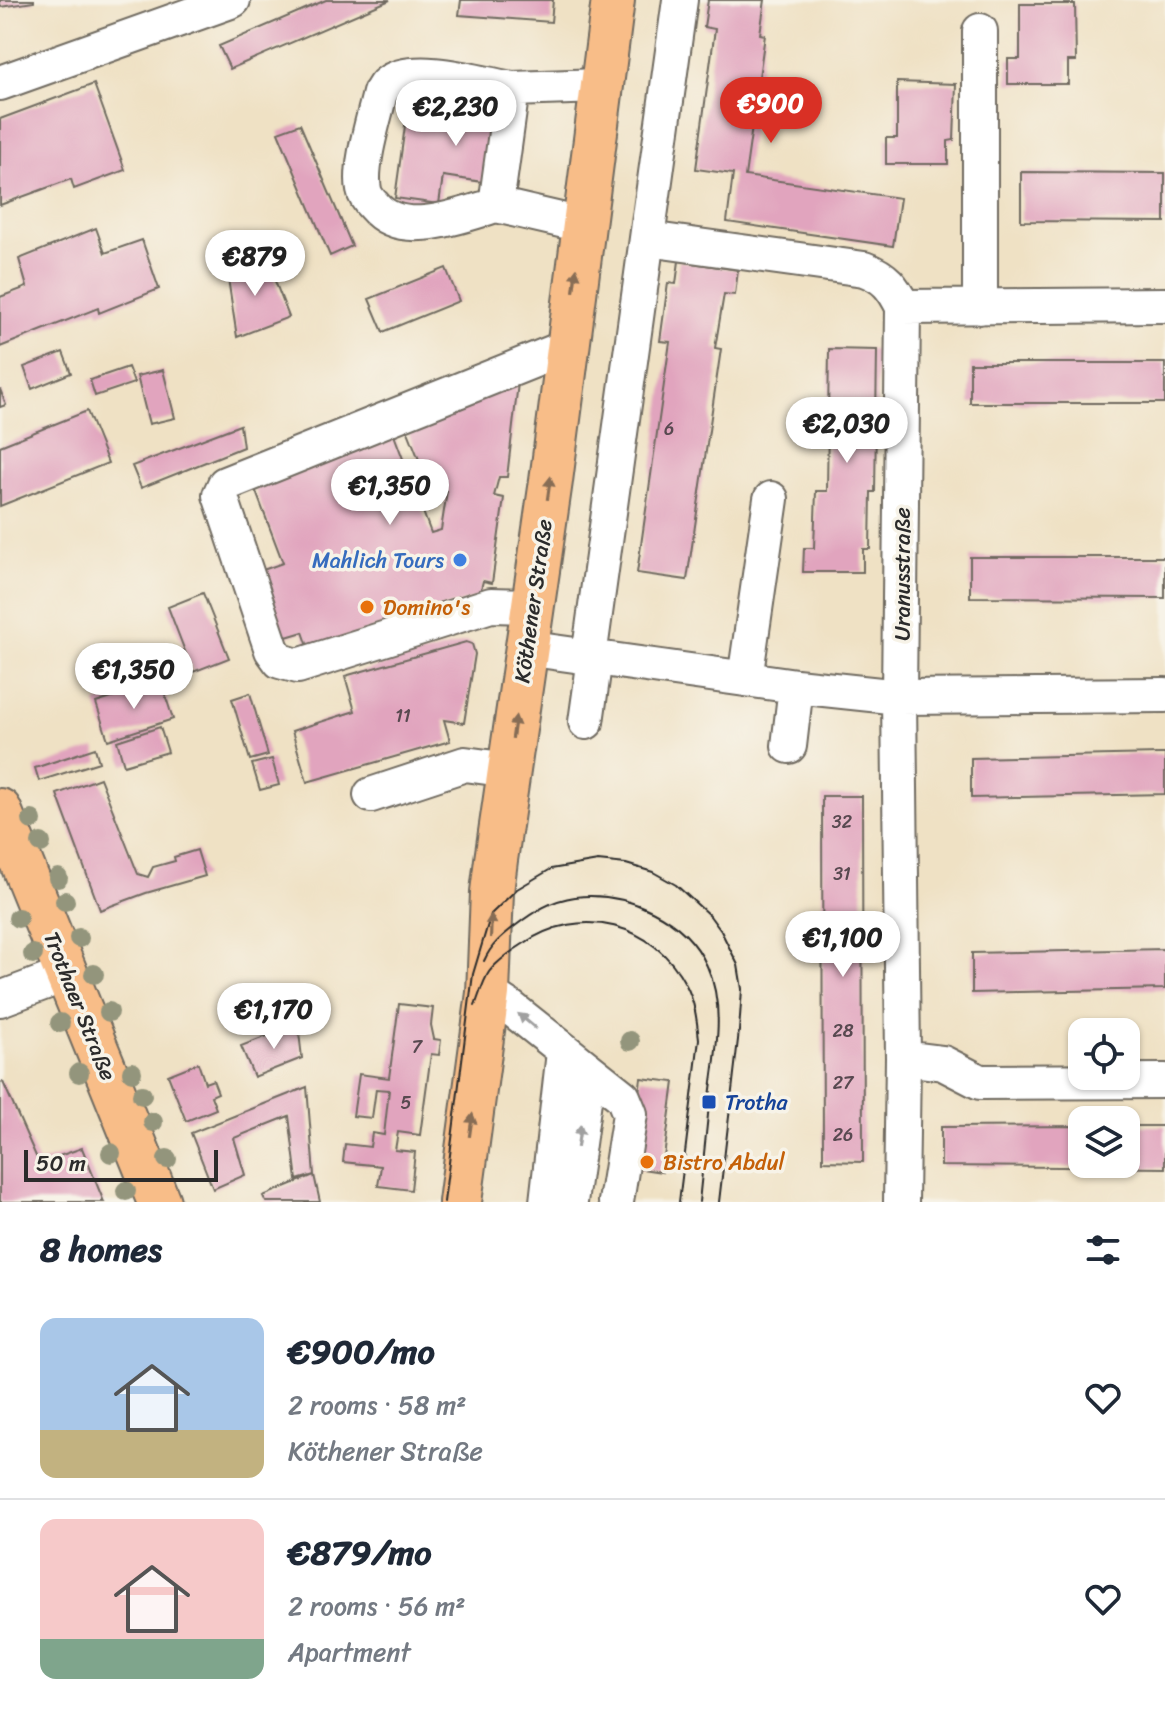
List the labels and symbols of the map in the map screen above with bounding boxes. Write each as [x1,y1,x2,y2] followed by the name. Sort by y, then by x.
[724,77,818,145] pin: €900
[391,80,521,148] pin: €2,230
[208,230,302,298] pin: €879
[569,268,582,293] one-way arrow
[782,397,912,465] pin: €2,030
[664,413,674,445] house number: 6
[325,459,455,527] pin: €1,350
[543,475,556,500] one-way arrow
[883,507,922,641] street label: Uranusstraße
[502,517,564,685] street label: Köthener Straße
[312,541,444,580] place label: Mahlich Tours
[451,551,469,569] marker: Mahlich Tours
[383,588,470,627] place label: Domino's
[358,598,376,616] marker: Domino's
[69,643,199,711] pin: €1,350
[395,700,411,732] house number: 11
[508,714,521,739] one-way arrow
[832,806,852,838] house number: 32
[833,858,851,890] house number: 31
[778,911,908,979] pin: €1,100
[484,913,497,938] one-way arrow
[32,925,128,1087] street label: Trothaer Straße
[209,983,339,1051] pin: €1,170
[517,1013,537,1030] one-way arrow
[832,1015,854,1047] house number: 28
[412,1031,424,1063] house number: 7
[833,1067,855,1099] house number: 27
[725,1083,789,1122] place label: Trotha
[401,1087,412,1119] house number: 5
[700,1093,718,1111] marker: Trotha
[465,1112,478,1137] one-way arrow
[833,1119,853,1151] house number: 26
[573,1124,586,1149] one-way arrow
[663,1143,786,1182] place label: Bistro Abdul
[24,1146,218,1182] scale bar
[638,1153,656,1171] marker: Bistro Abdul

